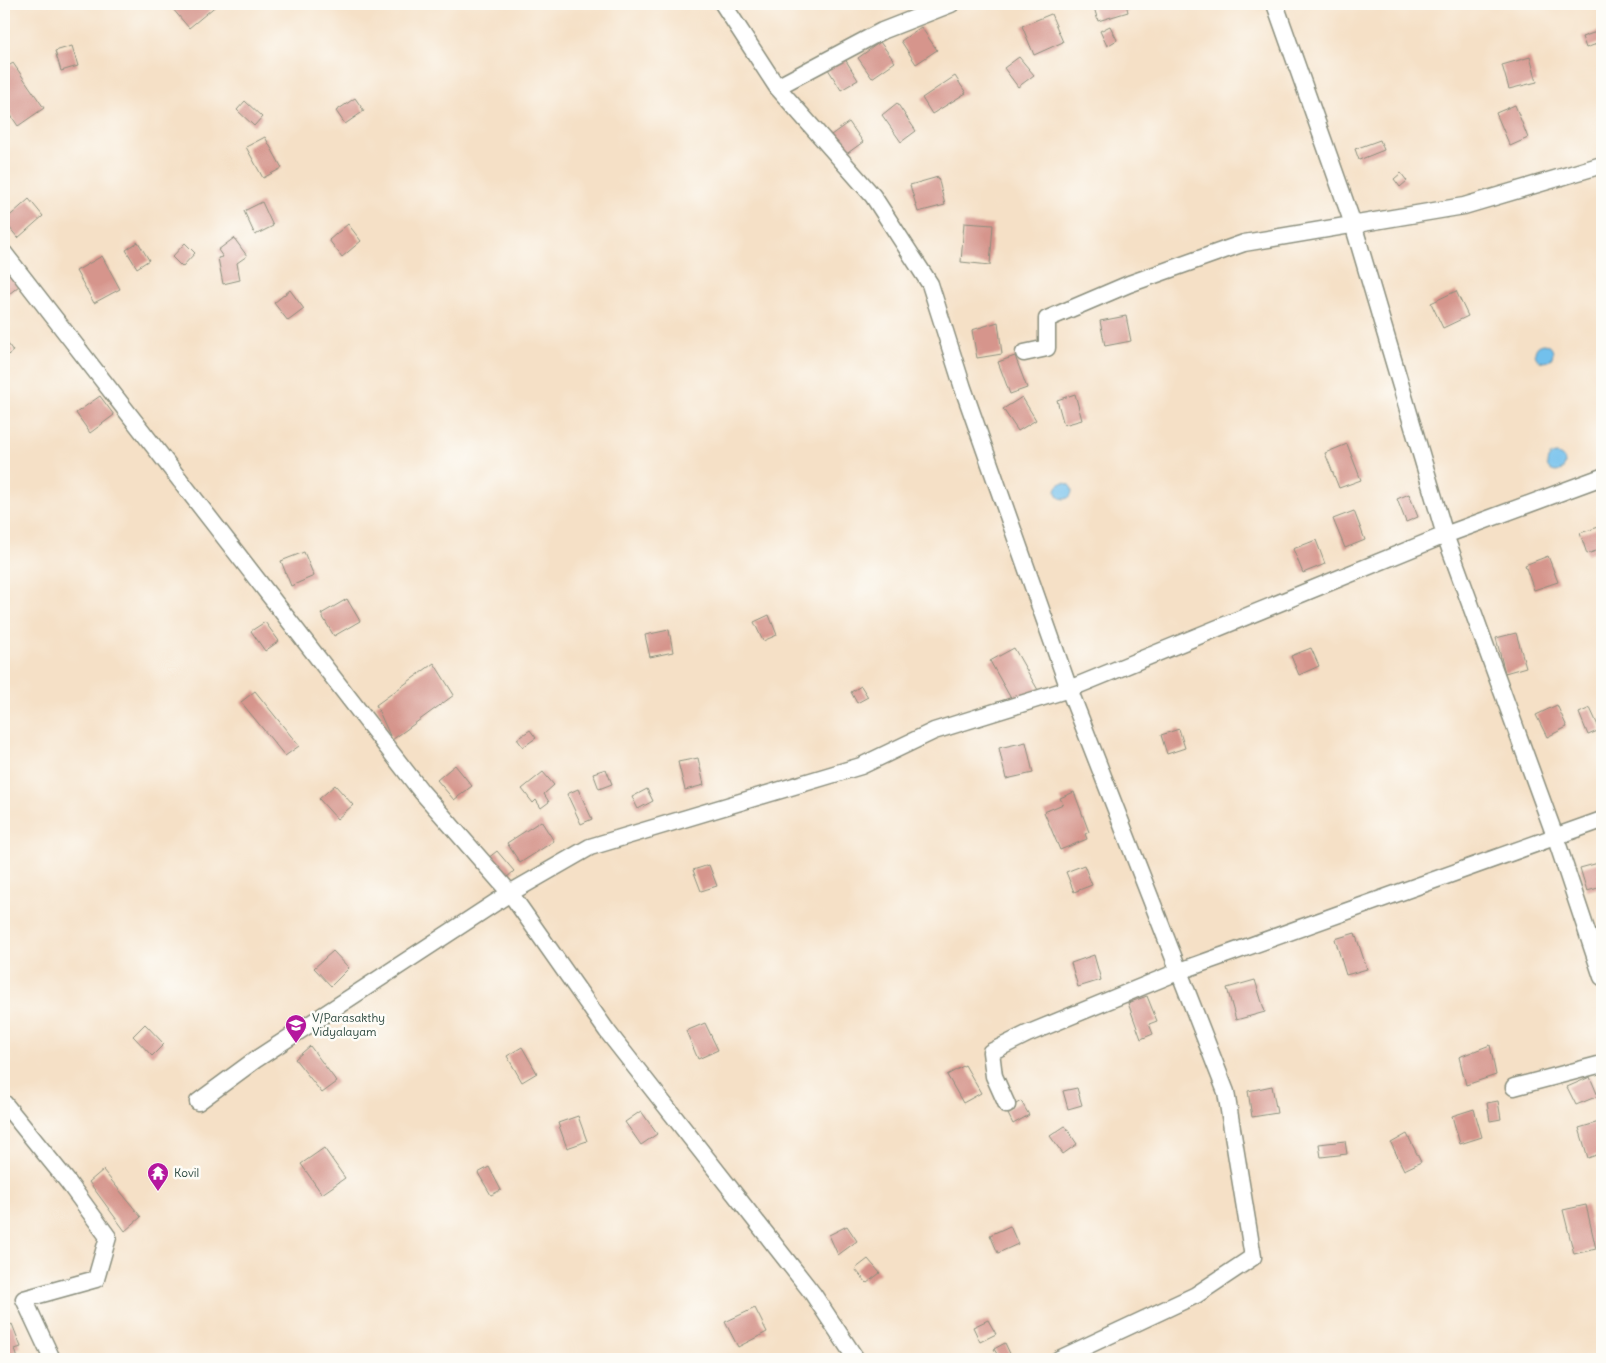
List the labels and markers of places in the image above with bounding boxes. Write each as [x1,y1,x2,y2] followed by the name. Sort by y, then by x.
[312,1010,385,1039] place label: V/Parasakthy Vidyalayam
[284,1013,308,1044] school or university icon: V/Parasakthy Vidyalayam
[146,1161,170,1192] temple icon: Kovil
[174,1165,199,1180] place label: Kovil

